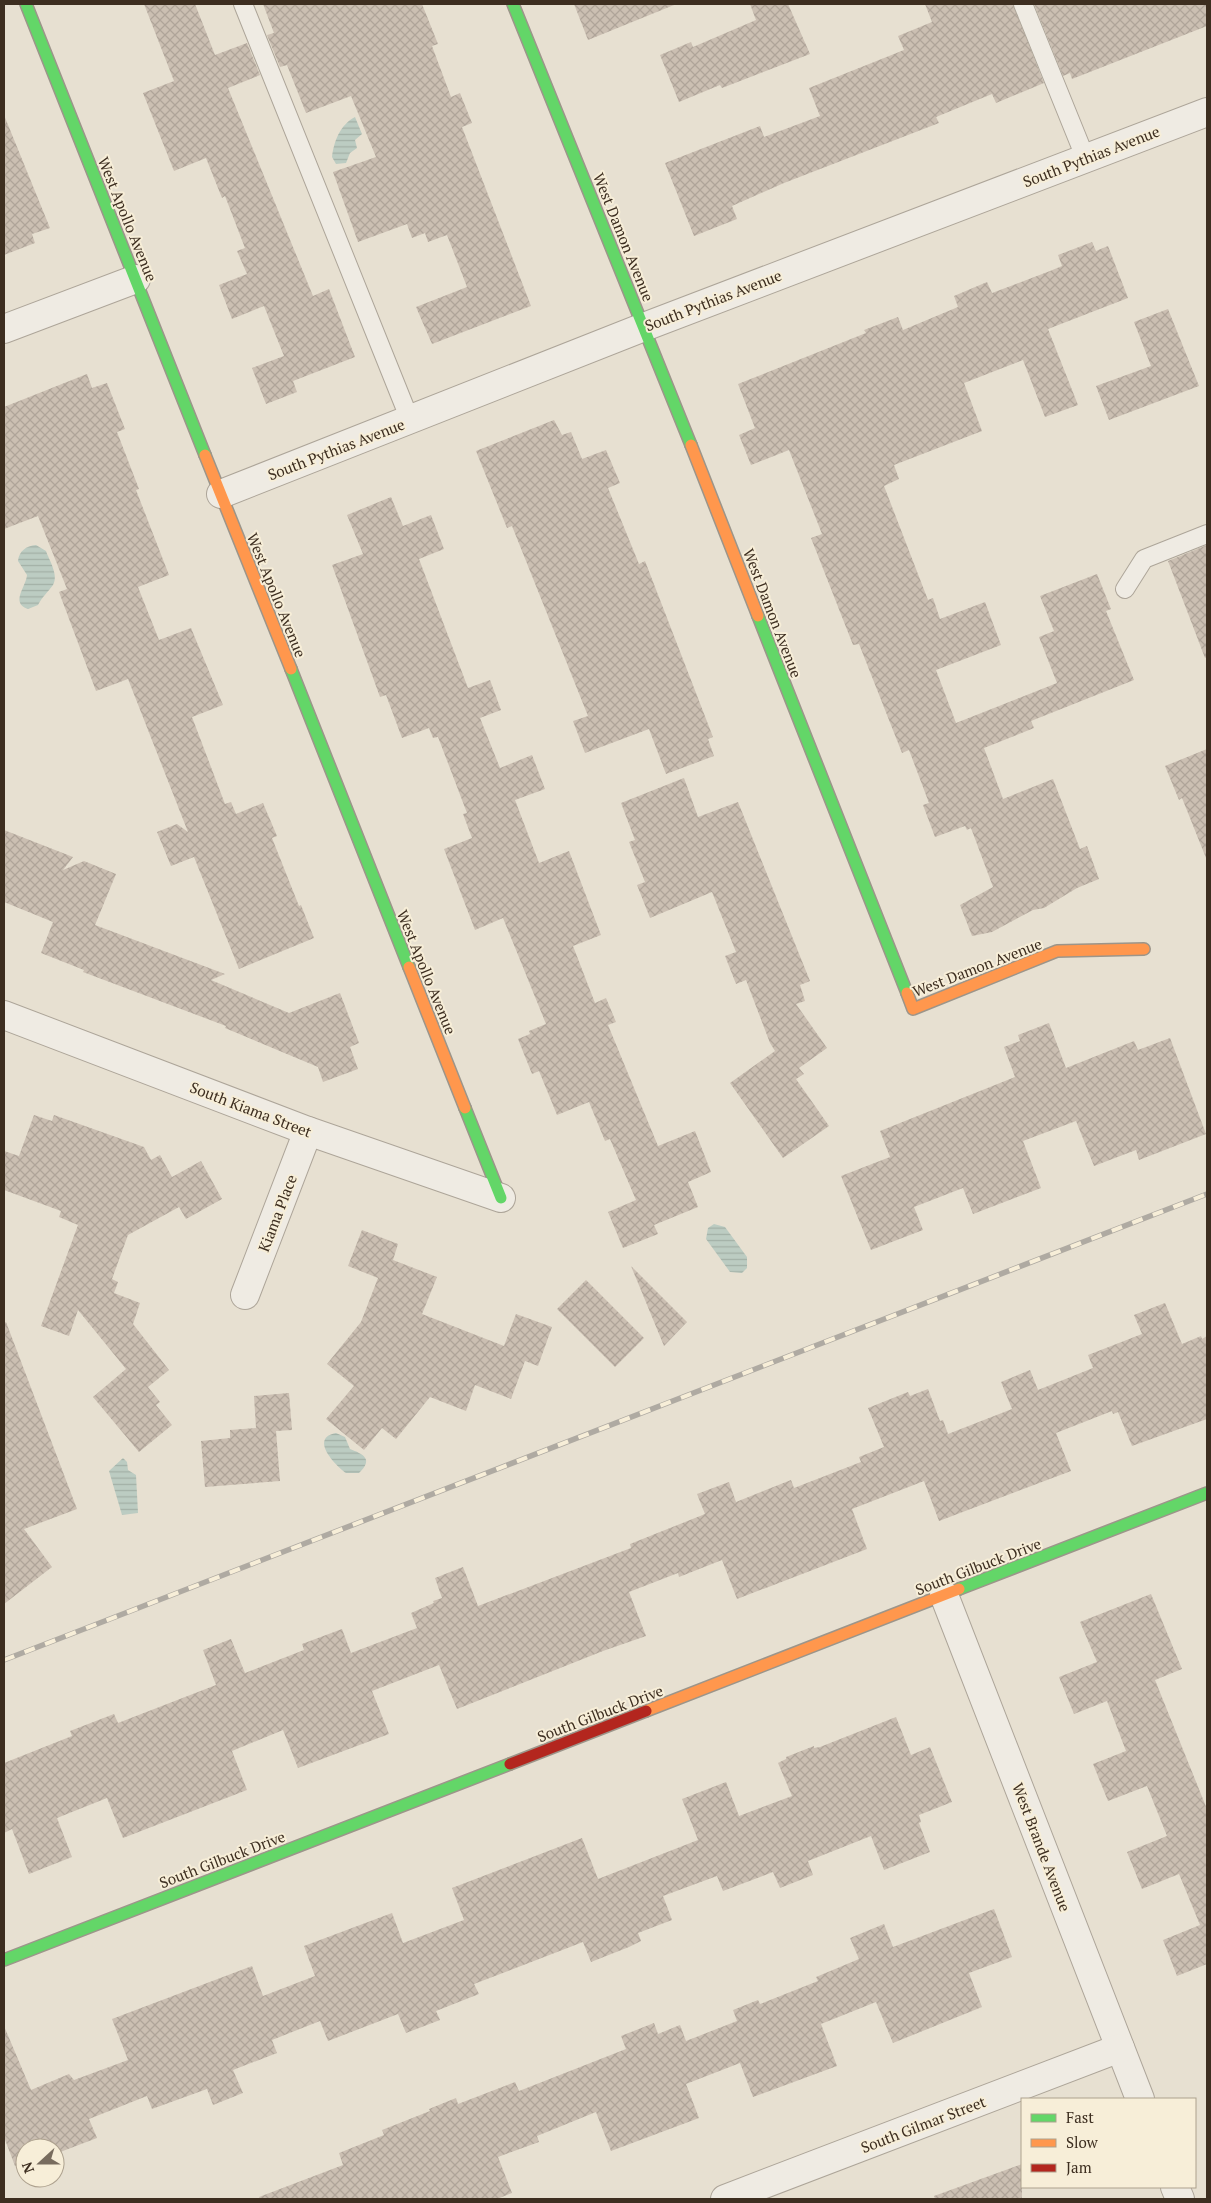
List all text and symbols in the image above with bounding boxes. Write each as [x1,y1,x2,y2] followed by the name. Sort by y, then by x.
[1020,121,1162,191] street label: South Pythias Avenue
[94,154,162,284] street label: West Apollo Avenue
[589,170,659,304] street label: West Damon Avenue
[642,265,784,335] street label: South Pythias Avenue
[265,414,407,484] street label: South Pythias Avenue
[243,530,311,660] street label: West Apollo Avenue
[739,545,807,681] street label: West Damon Avenue
[393,907,461,1037] street label: West Apollo Avenue
[909,933,1045,1001] street label: West Damon Avenue
[187,1077,315,1142] street label: South Kiama Street
[253,1171,301,1255] street label: Kiama Place
[912,1533,1044,1599] street label: South Gilbuck Drive
[534,1680,666,1746] street label: South Gilbuck Drive
[1008,1780,1076,1914] street label: West Brande Avenue
[156,1826,288,1892] street label: South Gilbuck Drive
[858,2091,989,2157] street label: South Gilmar Street
[1021,2098,1196,2188] legend
[1066,2107,1094,2127] text: Fast
[1066,2132,1099,2152] text: Slow
[15,2138,65,2188] north arrow
[1066,2157,1092,2177] text: Jam
[16,2159,38,2176] text: N

